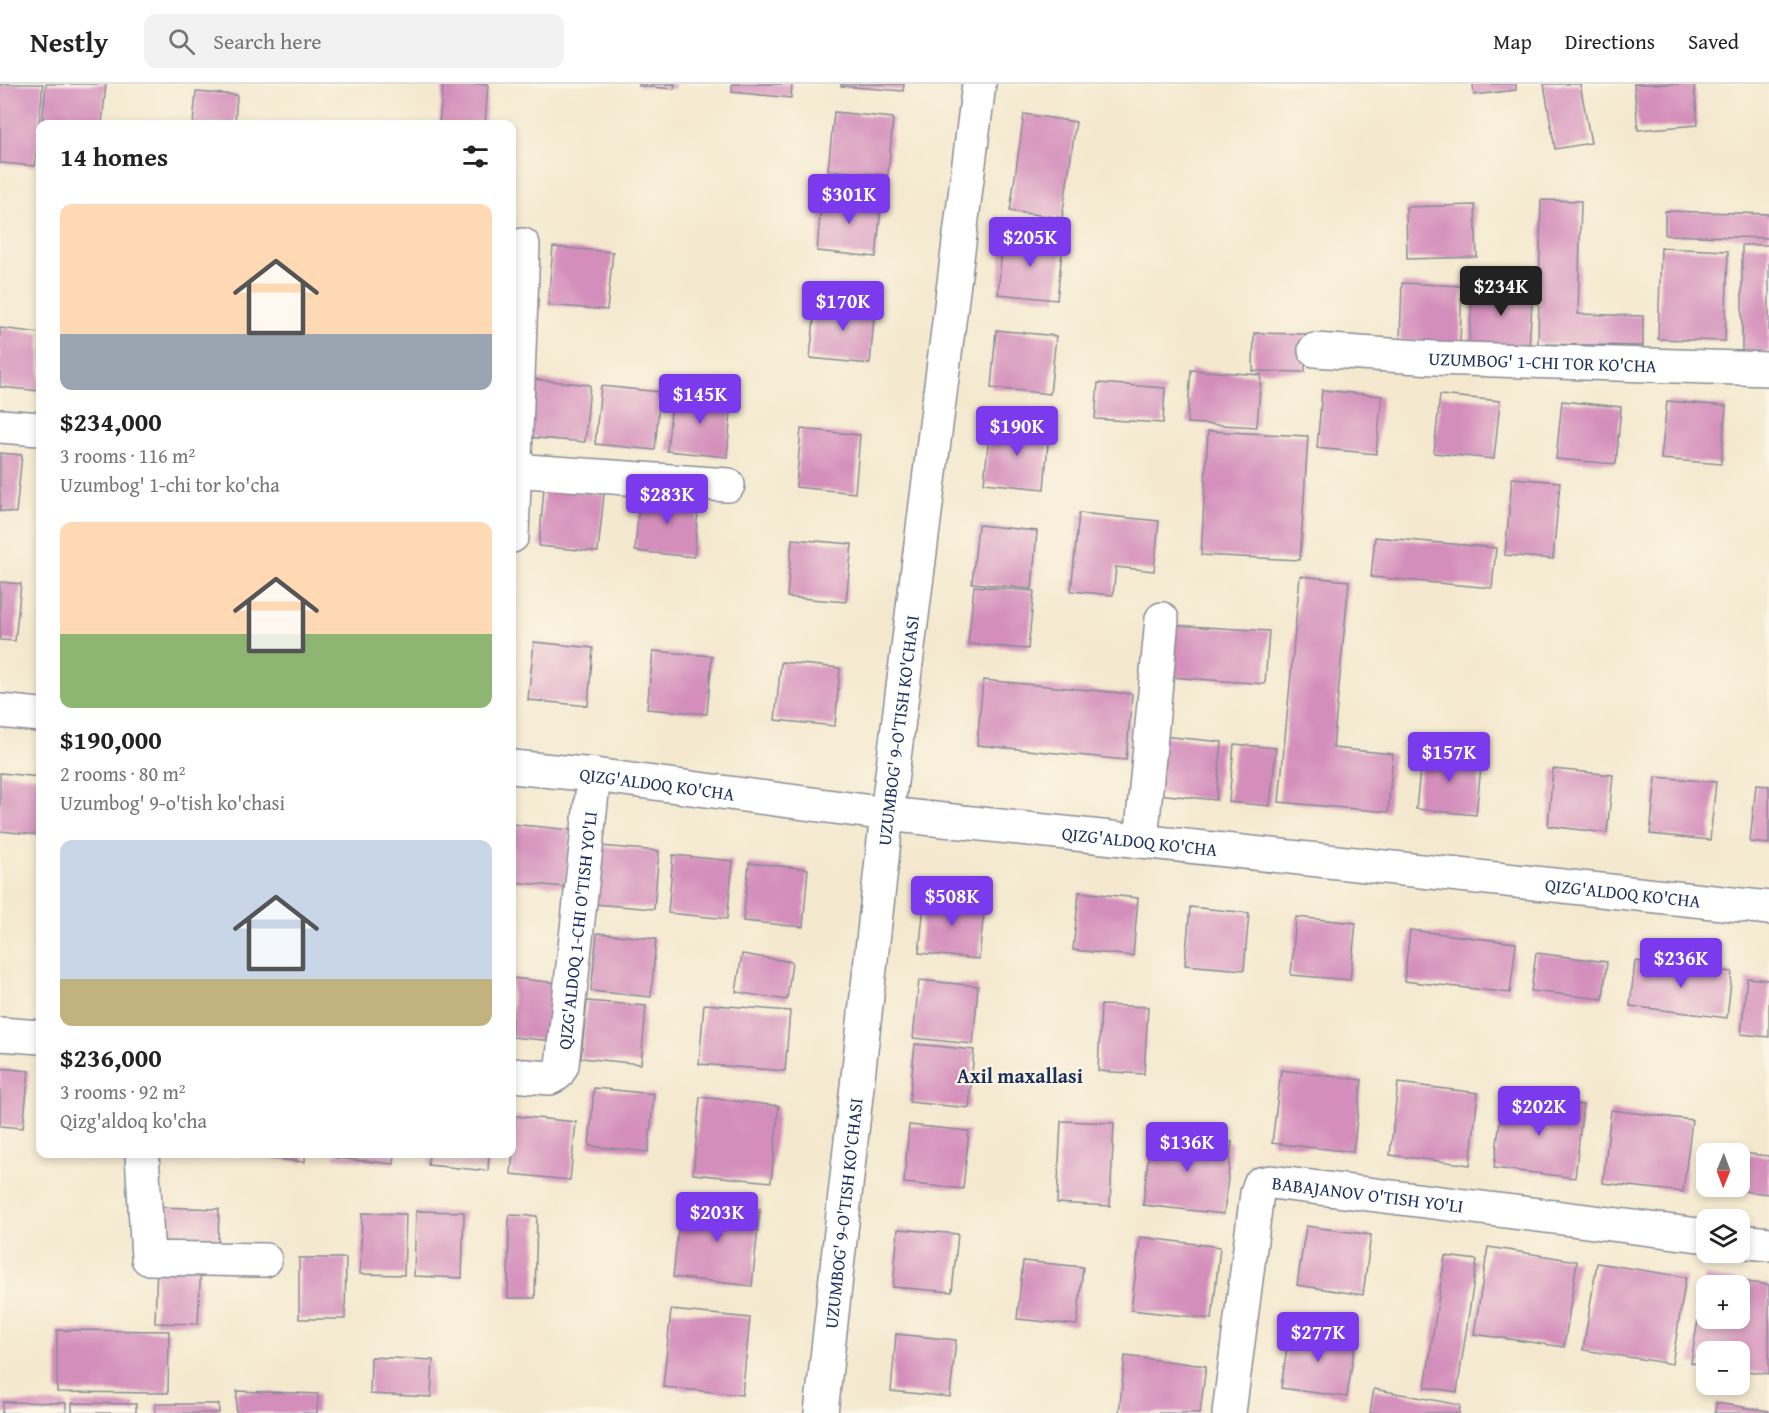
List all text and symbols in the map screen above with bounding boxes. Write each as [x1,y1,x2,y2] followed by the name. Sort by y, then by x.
[144,14,564,68] search box
[30,21,108,62] text: Nestly
[165,25,198,58] icon: search
[213,25,322,57] text: Search here
[1493,26,1532,57] text: Map
[1565,26,1655,57] text: Directions
[1688,26,1739,57] text: Saved
[60,137,168,176] text: 14 homes
[459,140,492,173] icon: filters
[807,174,891,225] pin: $301K
[822,179,876,208] text: $301K
[988,217,1072,268] pin: $205K
[1003,222,1057,251] text: $205K
[222,243,330,351] icon: home
[1459,266,1543,317] pin: $234K
[1474,271,1528,300] text: $234K
[801,281,885,332] pin: $170K
[816,286,870,315] text: $170K
[1428,344,1657,379] street label: UZUMBOG' 1-CHI TOR KO'CHA
[658,374,742,425] pin: $145K
[673,379,727,408] text: $145K
[60,402,162,441] text: $234,000
[975,406,1059,457] pin: $190K
[990,411,1044,440] text: $190K
[60,441,195,470] text: 3 rooms · 116 m²
[60,470,280,499] text: Uzumbog' 1-chi tor ko'cha
[625,474,709,525] pin: $283K
[640,479,694,508] text: $283K
[222,561,330,669] icon: home
[870,614,925,847] street label: UZUMBOG' 9-O'TISH KO'CHASI
[60,720,162,759] text: $190,000
[1407,732,1491,783] pin: $157K
[1422,737,1476,766] text: $157K
[60,759,186,788] text: 2 rooms · 80 m²
[578,760,736,807] street label: QIZG'ALDOQ KO'CHA
[60,788,285,817] text: Uzumbog' 9-o'tish ko'chasi
[550,810,603,1051] street label: QIZG'ALDOQ 1-CHI O'TISH YO'LI
[1061,819,1219,863] street label: QIZG'ALDOQ KO'CHA
[1544,871,1702,914] street label: QIZG'ALDOQ KO'CHA
[910,876,994,927] pin: $508K
[222,879,330,987] icon: home
[925,881,979,910] text: $508K
[1639,938,1723,989] pin: $236K
[1654,943,1708,972] text: $236K
[60,1038,162,1077] text: $236,000
[957,1061,1083,1090] district label: Axil maxallasi
[60,1077,186,1106] text: 3 rooms · 92 m²
[1497,1086,1581,1137] pin: $202K
[1512,1091,1566,1120] text: $202K
[817,1096,869,1330] street label: UZUMBOG' 9-O'TISH KO'CHASI
[60,1106,207,1135] text: Qizg'aldoq ko'cha
[1145,1122,1229,1173] pin: $136K
[1160,1127,1214,1156] text: $136K
[1696,1143,1750,1197] north arrow
[1696,1143,1750,1395] map controls
[1270,1169,1465,1219] street label: BABAJANOV O'TISH YO'LI
[675,1192,759,1243] pin: $203K
[690,1197,744,1226] text: $203K
[1696,1209,1750,1263] button: layers
[1696,1275,1750,1329] button: +
[1276,1312,1360,1363] pin: $277K
[1291,1317,1345,1346] text: $277K
[1696,1341,1750,1395] button: −

